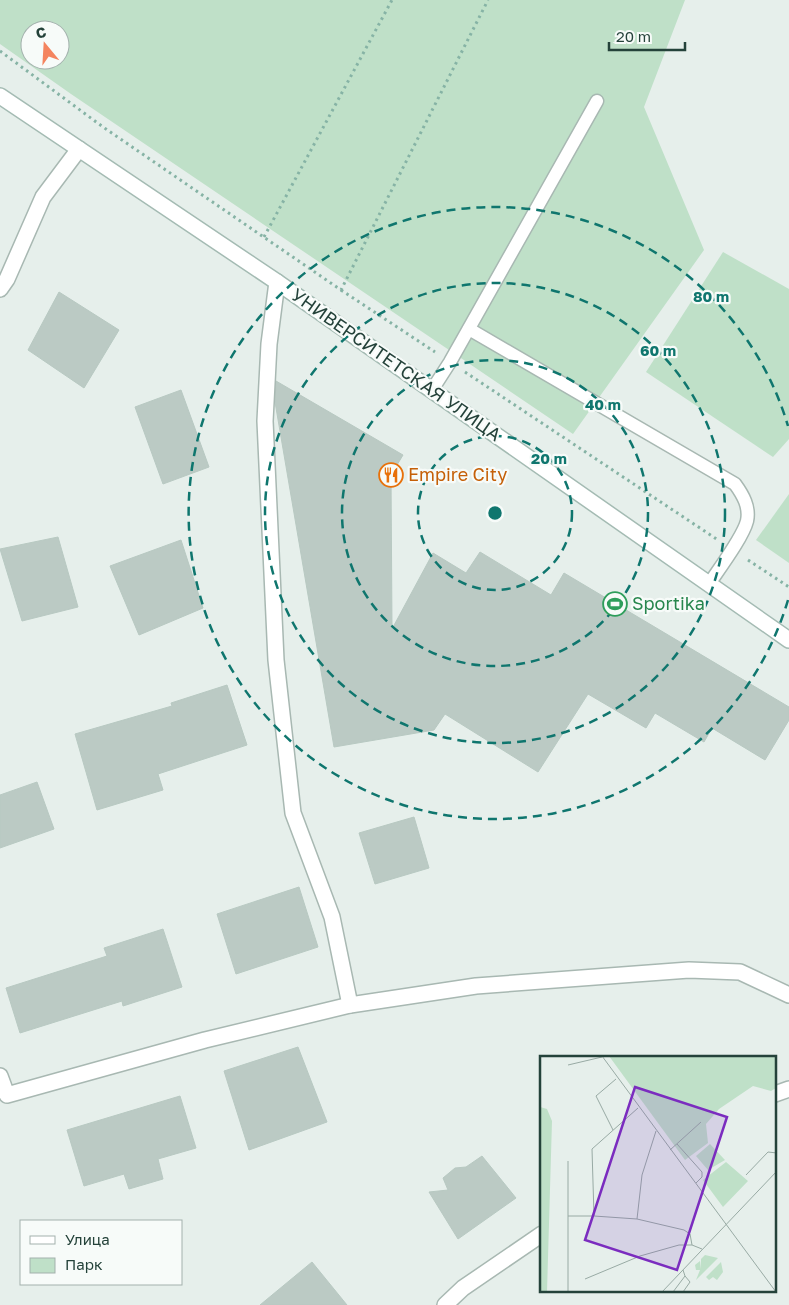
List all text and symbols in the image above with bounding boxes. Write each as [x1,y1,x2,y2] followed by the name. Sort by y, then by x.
[20,20,70,70] north arrow
[609,20,685,52] scale bar
[33,23,48,42] text: С
[616,27,651,45] text: 20 m
[287,283,506,445] street label: УНИВЕРСИТЕТСКАЯ УЛИЦА
[693,287,729,305] text: 80 m
[640,341,676,359] text: 60 m
[585,395,621,413] text: 40 m
[531,449,567,467] text: 20 m
[378,462,404,488] restaurant icon: Empire City
[408,463,507,485] place label: Empire City
[486,504,504,522] centre of rings
[602,591,628,617] sports icon: Sportika
[632,592,705,614] place label: Sportika
[540,1056,776,1292] inset map
[20,1220,182,1285] legend
[65,1230,110,1248] text: Улица
[65,1255,103,1273] text: Парк

